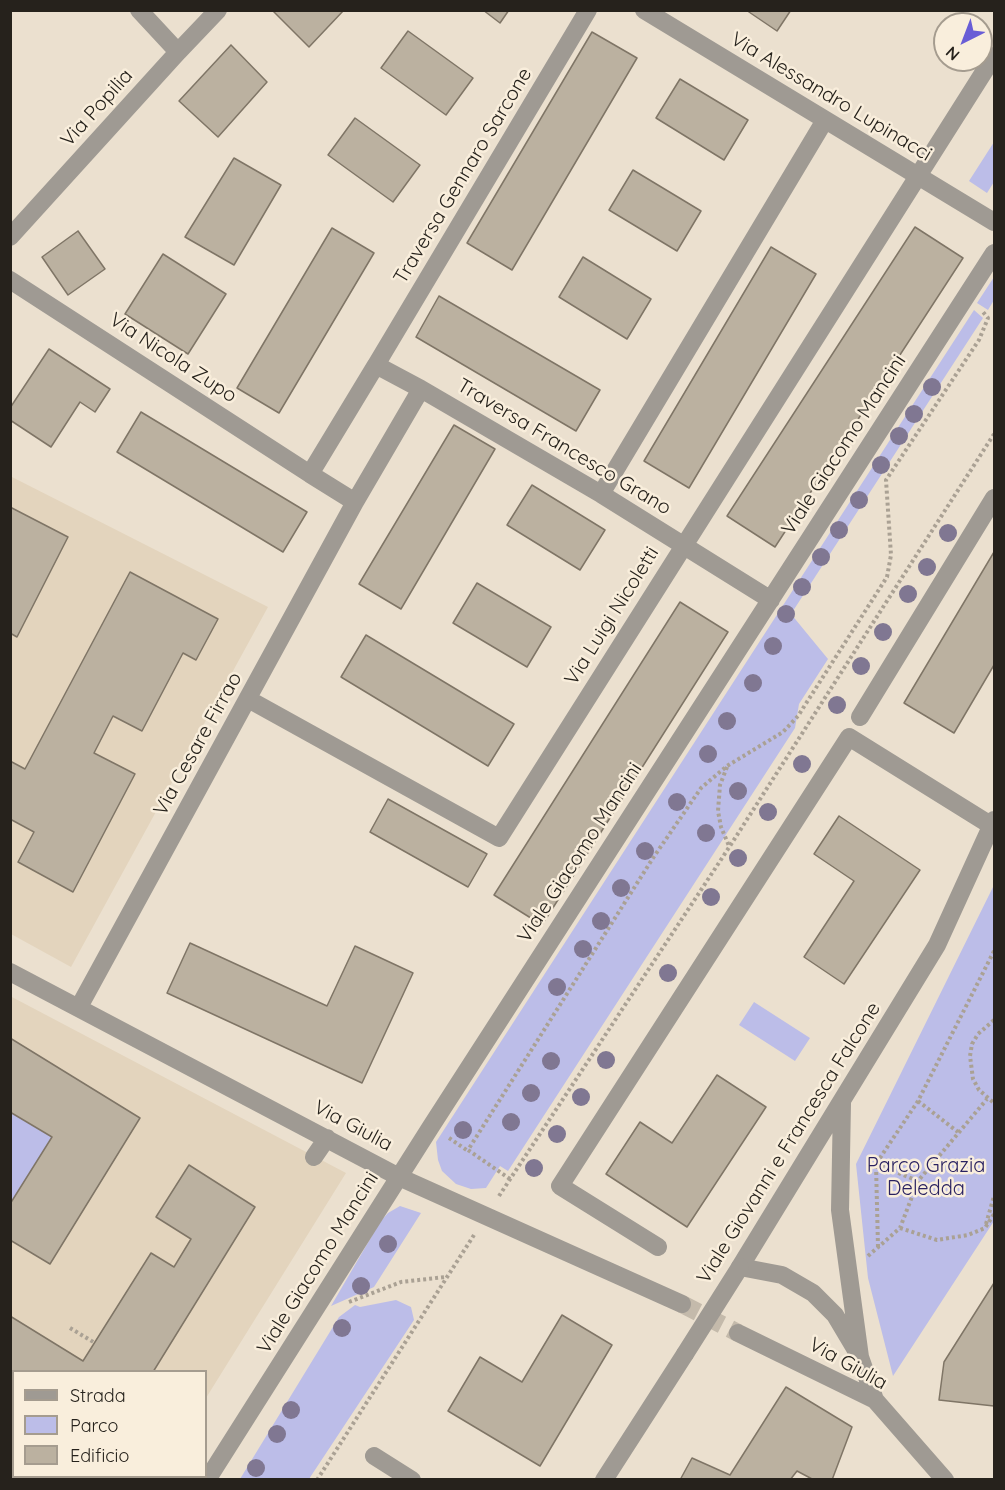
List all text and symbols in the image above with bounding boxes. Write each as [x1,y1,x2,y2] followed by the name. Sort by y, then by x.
[933,12,993,72] north arrow
[726,27,936,167] street label: Via Alessandro Lupinacci
[941,43,963,65] text: N
[56,64,138,152] street label: Via Popilia
[389,64,537,288] street label: Traversa Gennaro Sarcone
[105,308,241,408] street label: Via Nicola Zupo
[777,350,911,540] street label: Viale Giacomo Mancini
[453,374,675,520] street label: Traversa Francesco Grano
[560,542,664,690] street label: Via Luigi Nicoletti
[149,668,247,820] street label: Via Cesare Firrao
[513,758,647,948] street label: Viale Giacomo Mancini
[692,998,886,1288] street label: Viale Giovanni e Francesca Falcone
[310,1095,396,1157] street label: Via Giulia
[867,1154,985,1201] park label: Parco Grazia Deledda
[252,1168,384,1358] street label: Viale Giacomo Mancini
[805,1333,891,1395] street label: Via Giulia
[12,1370,207,1478] legend
[70,1384,126,1407] text: Strada
[70,1414,118,1437] text: Parco
[70,1444,129,1467] text: Edificio

